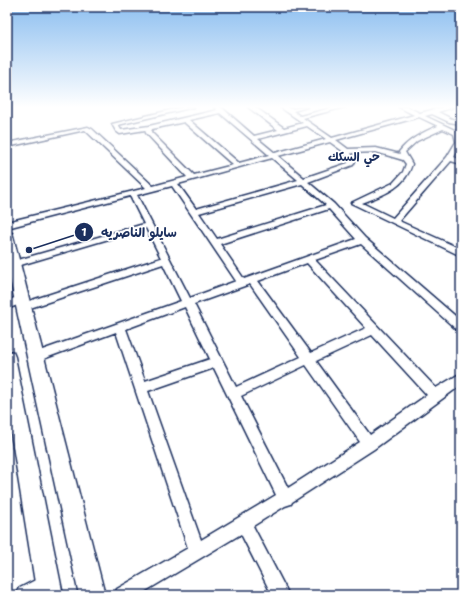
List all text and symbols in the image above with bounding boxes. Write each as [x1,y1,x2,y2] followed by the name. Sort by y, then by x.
[328,149,380,168] district label: حي السكك
[74,220,185,245] callout: سايلو الناصريه
[81,224,87,240] text: 1
[101,224,177,242] text: سايلو الناصريه

